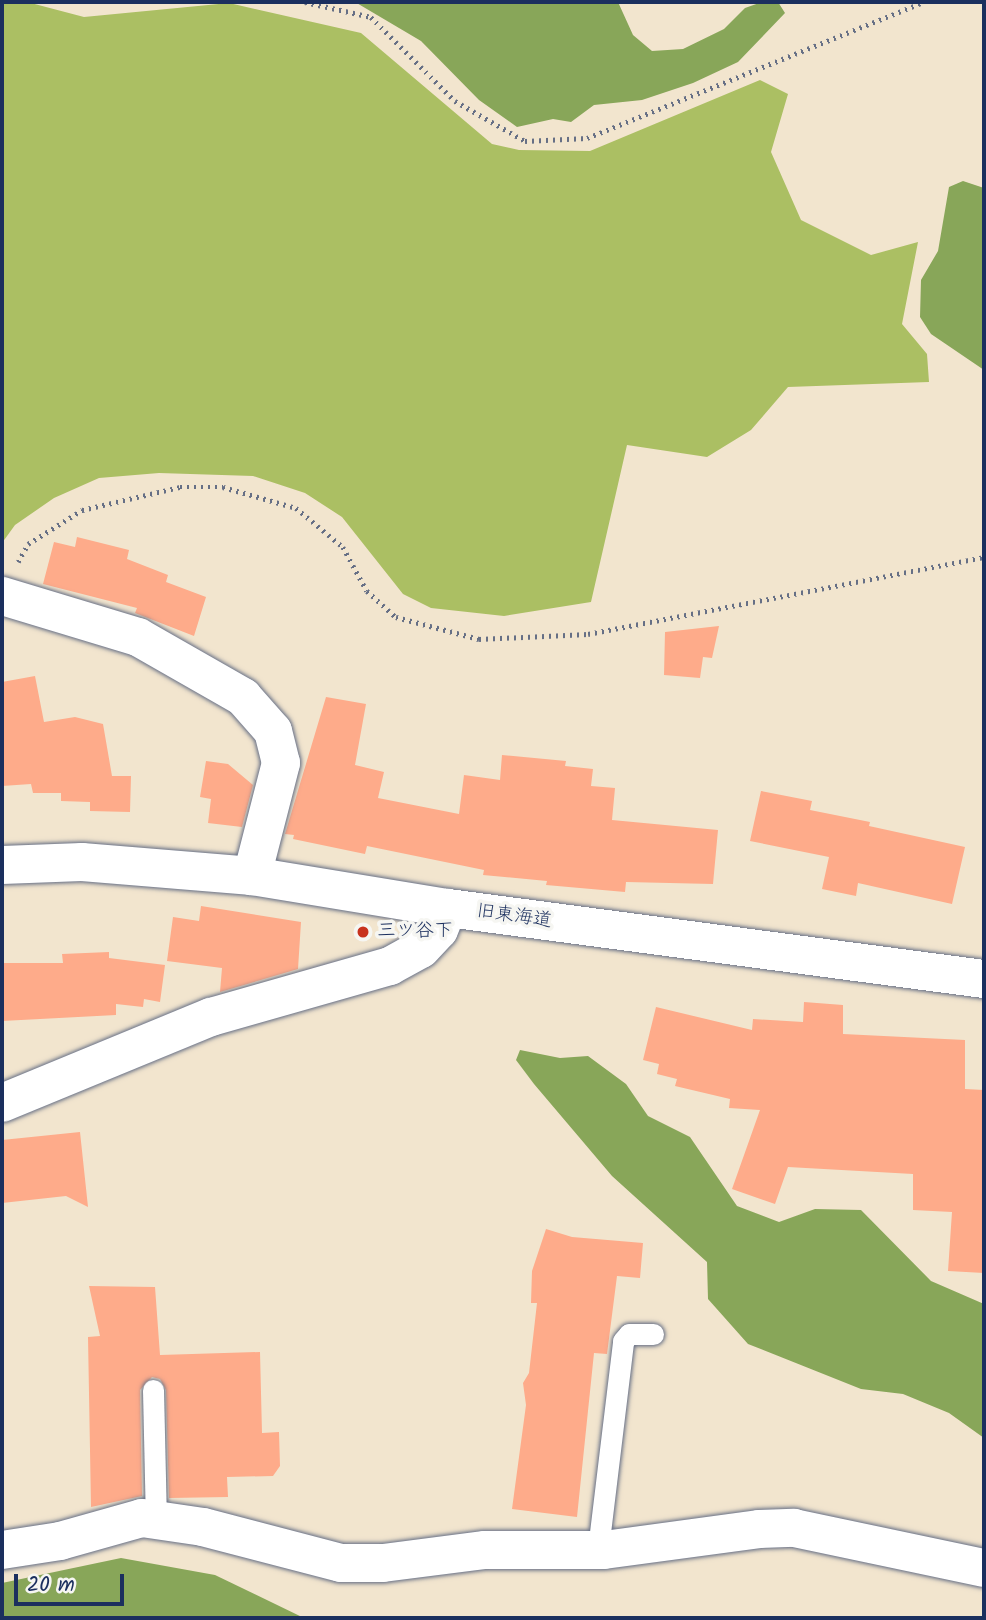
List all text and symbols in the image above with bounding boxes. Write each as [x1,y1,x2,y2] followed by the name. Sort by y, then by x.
[475,900,553,934] street label: 旧東海道
[377,921,453,943] place label: 三ツ谷下
[355,924,371,940] marker: 三ツ谷下
[18,1560,128,1604] scale bar
[27,1569,75,1602] text: 20 m

